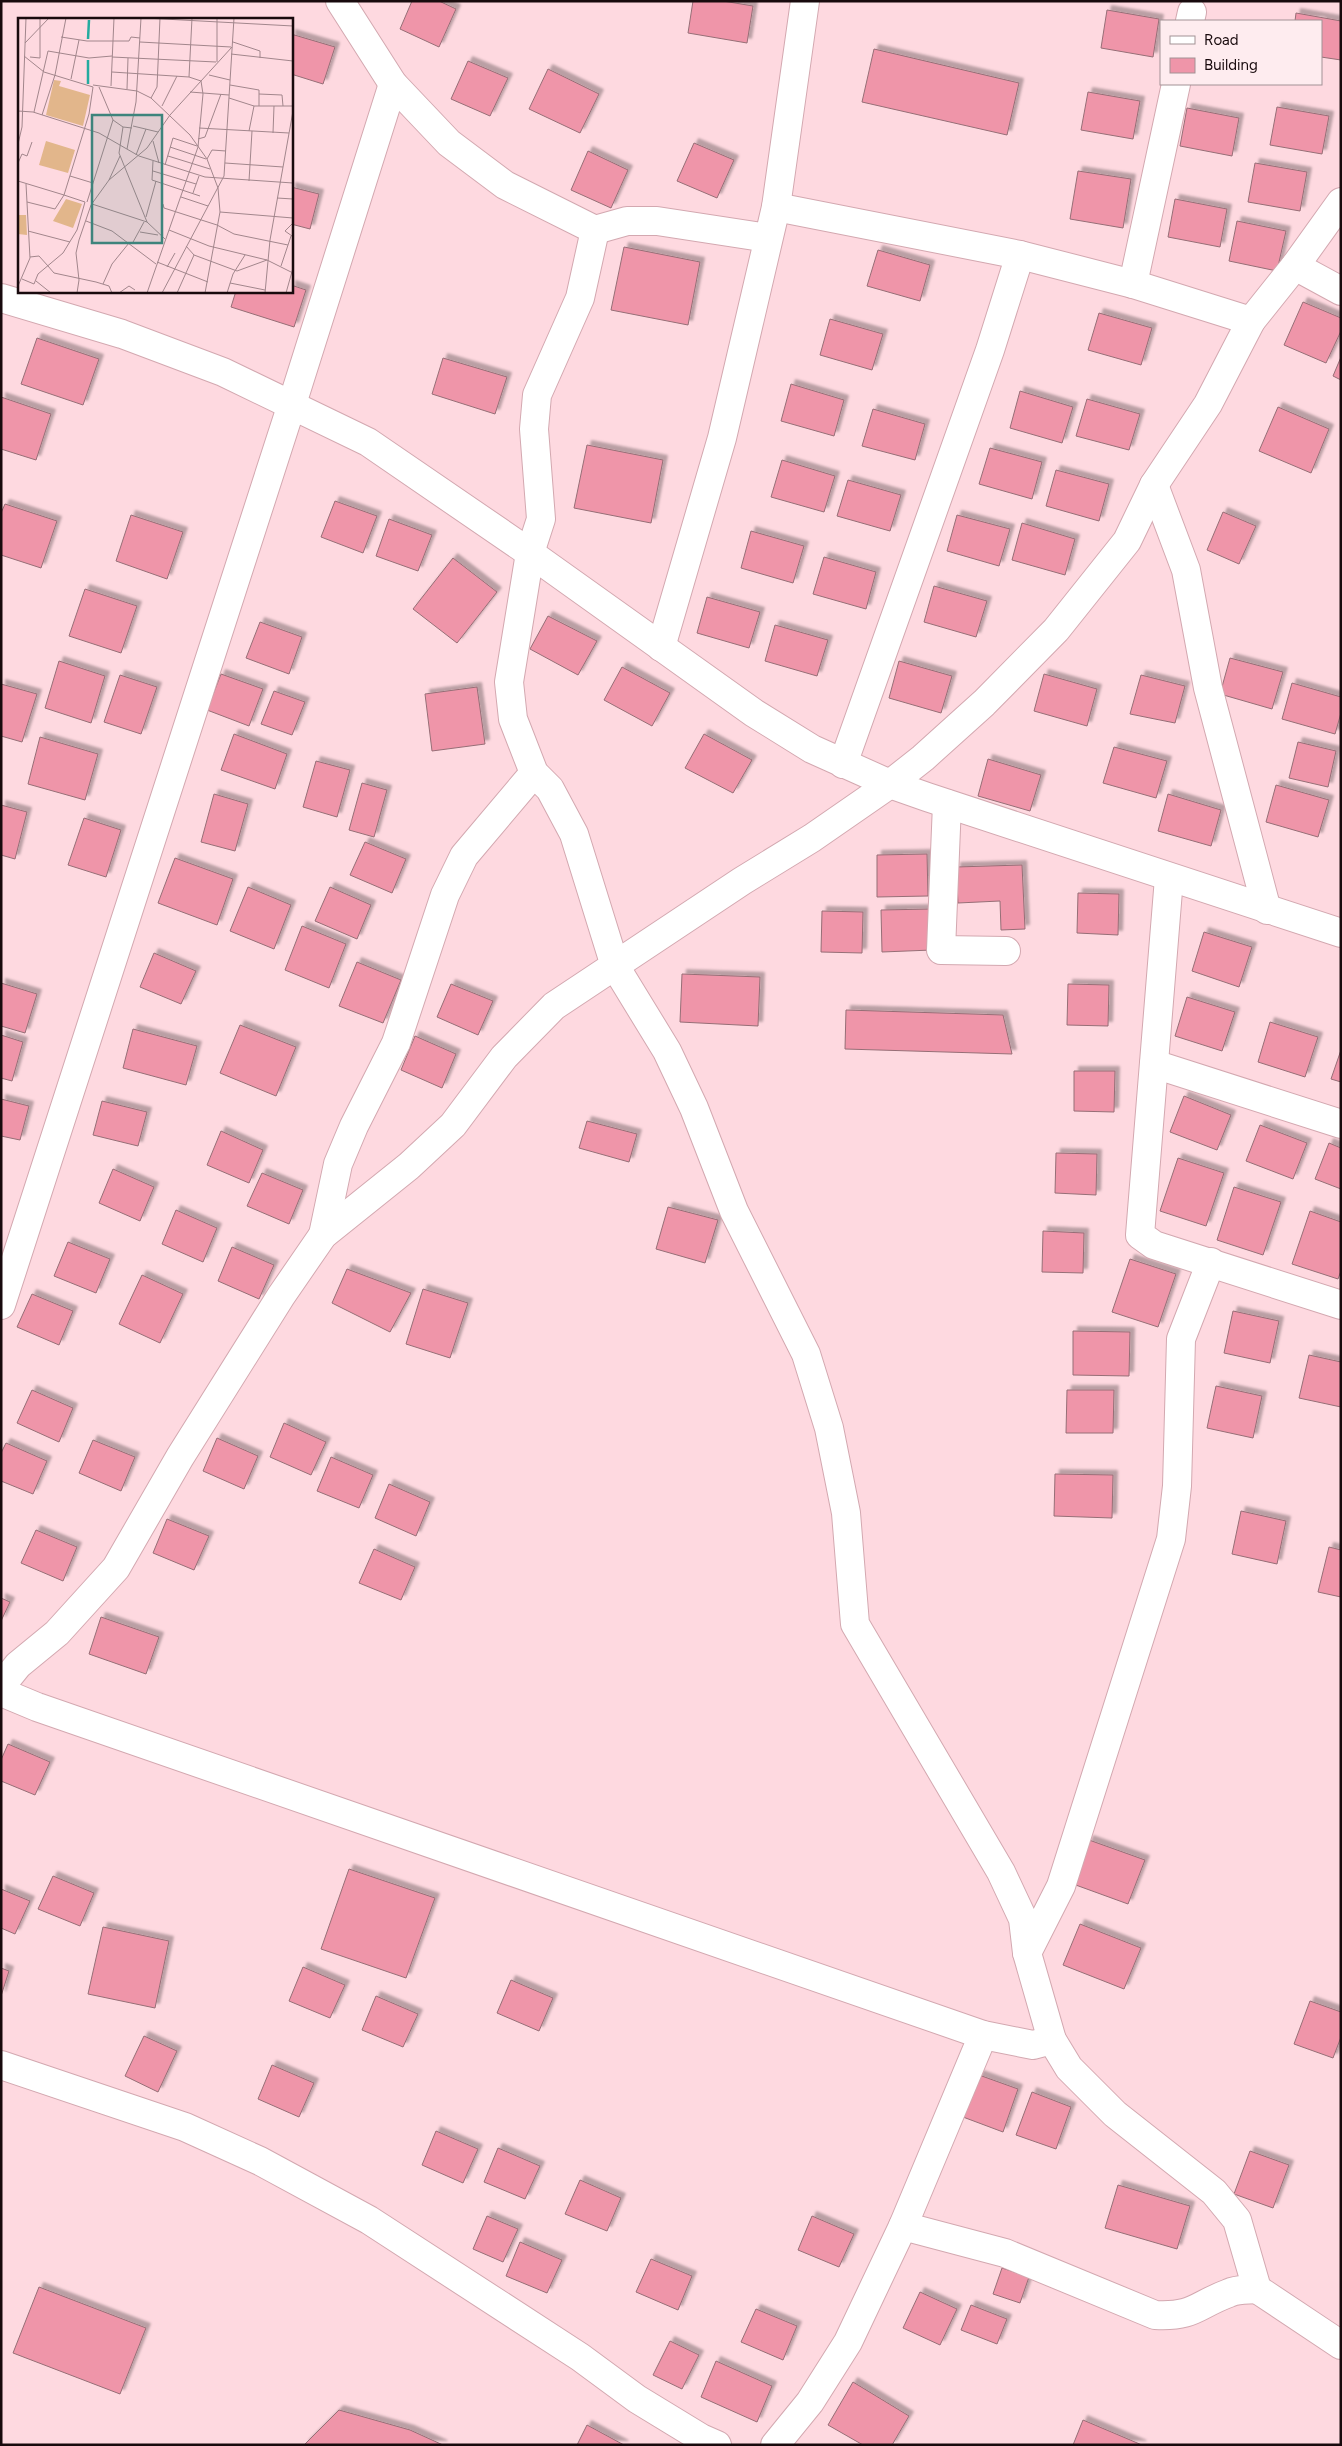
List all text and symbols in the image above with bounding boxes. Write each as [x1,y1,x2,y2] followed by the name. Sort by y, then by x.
[18,18,292,292] inset map
[1160,20,1322,85] legend
[1204,31,1239,49] text: Road
[1204,56,1258,74] text: Building

